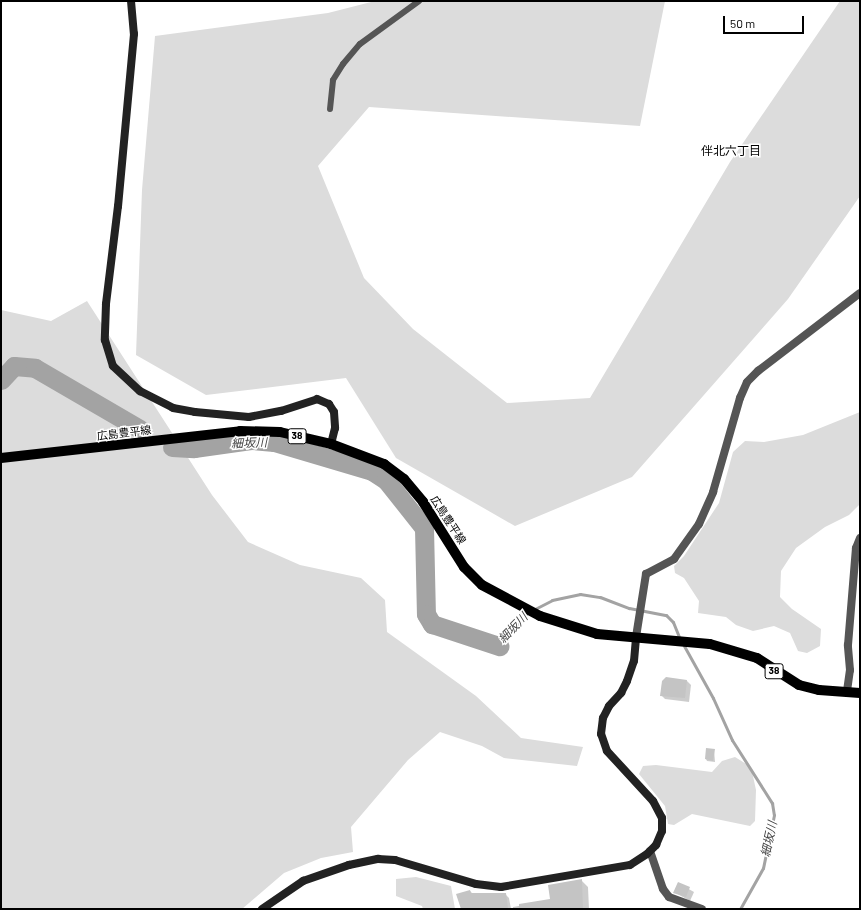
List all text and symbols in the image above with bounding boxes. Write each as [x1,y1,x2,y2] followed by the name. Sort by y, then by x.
[725,8,806,34] scale bar
[730,16,755,30] text: 50 m
[701,144,761,158] district label: 伴北六丁目
[96,423,152,443] street label: 広島豊平線
[287,428,307,444] road number: 38
[231,435,267,451] water label: 細坂川
[427,493,469,547] street label: 広島豊平線
[495,610,531,646] water label: 細坂川
[764,663,784,679] road number: 38
[758,820,780,858] water label: 細坂川

